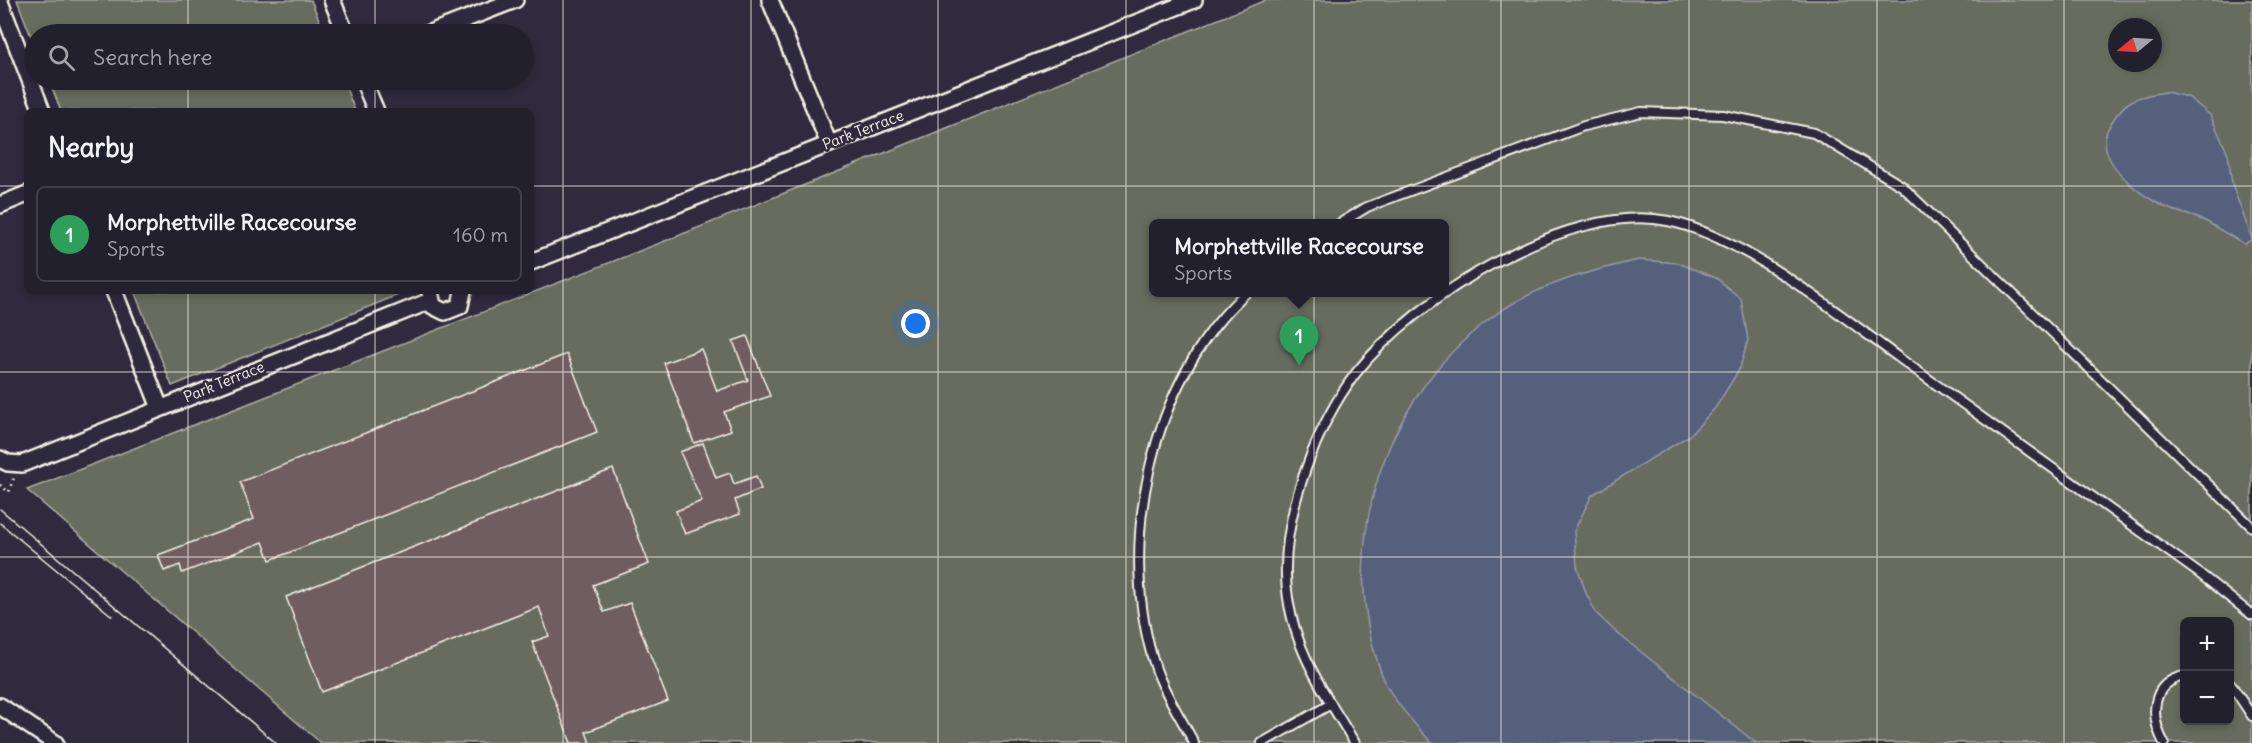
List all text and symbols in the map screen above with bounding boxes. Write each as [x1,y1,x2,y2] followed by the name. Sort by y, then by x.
[2108,18,2162,72] north arrow
[24,24,534,90] search box
[45,41,78,74] icon: search
[93,43,212,71] text: Search here
[820,105,906,154] street label: Park Terrace
[48,131,134,164] text: Nearby
[107,208,357,236] text: Morphettville Racecourse
[1149,219,1449,297] popup
[66,222,73,247] text: 1
[453,222,508,247] text: 160 m
[1174,232,1424,260] text: Morphettville Racecourse
[107,236,165,261] text: Sports
[1174,260,1232,285] text: Sports
[901,309,930,338] your location
[1280,316,1318,366] pin: 1
[181,357,267,406] street label: Park Terrace
[2180,617,2234,725] map controls
[2180,617,2234,671] button: +
[2180,671,2234,725] button: −

